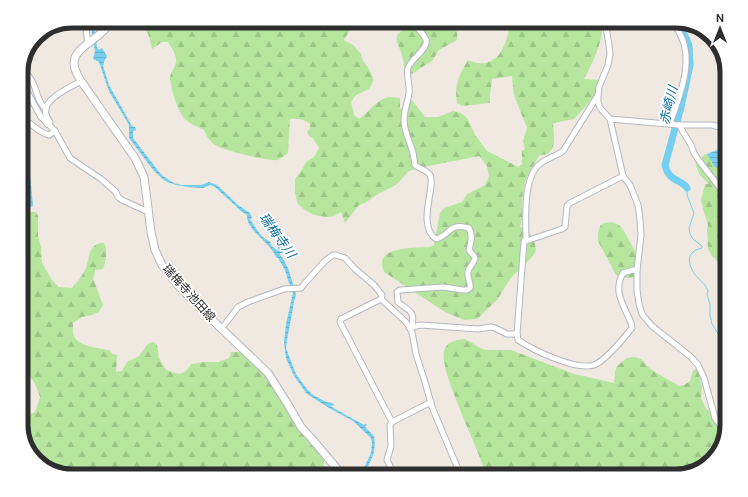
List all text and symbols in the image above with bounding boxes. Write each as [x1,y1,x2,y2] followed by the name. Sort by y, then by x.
[700,8,740,48] north arrow
[716,11,724,25] text: N
[656,82,682,126] water label: 赤崎川
[255,209,301,263] water label: 瑞梅寺川
[159,261,219,325] street label: 瑞梅寺池田線

